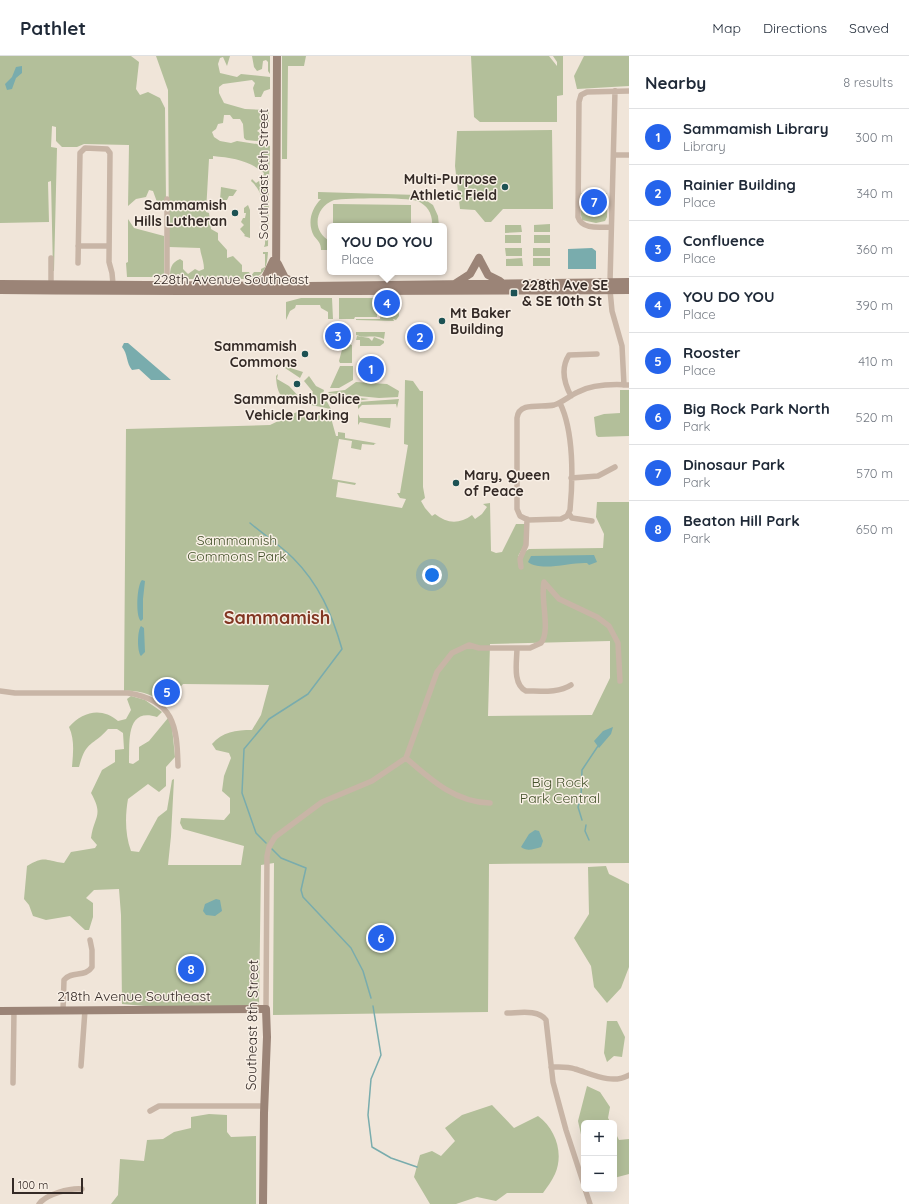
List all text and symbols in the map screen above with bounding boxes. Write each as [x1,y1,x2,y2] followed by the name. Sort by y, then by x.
[20,16,86,40] text: Pathlet
[712,19,741,37] text: Map
[763,19,827,37] text: Directions
[849,19,889,37] text: Saved
[645,72,706,93] text: Nearby
[843,74,893,90] text: 8 results
[254,108,272,239] street label: Southeast 8th Street
[683,119,829,138] text: Sammamish Library
[655,129,661,145] text: 1
[855,129,893,145] text: 300 m
[683,138,726,154] text: Library
[404,170,497,204] place label: Multi-Purpose Athletic Field
[683,175,796,194] text: Rainier Building
[500,182,510,192] marker: Multi-Purpose Athletic Field
[654,185,662,201] text: 2
[856,185,893,201] text: 340 m
[581,187,607,217] pin: 7
[683,194,716,210] text: Place
[134,196,227,230] place label: Sammamish Hills Lutheran
[230,208,240,218] marker: Sammamish Hills Lutheran
[327,223,447,275] popup
[683,231,765,250] text: Confluence
[341,232,433,251] text: YOU DO YOU
[655,241,661,257] text: 3
[856,241,893,257] text: 360 m
[683,250,716,266] text: Place
[341,251,374,267] text: Place
[153,270,309,288] street label: 228th Avenue Southeast
[522,276,608,310] place label: 228th Ave SE & SE 10th St
[683,287,775,306] text: YOU DO YOU
[374,288,400,318] pin: 4
[509,288,519,298] marker: 228th Ave SE & SE 10th St
[654,297,662,313] text: 4
[856,297,893,313] text: 390 m
[450,304,511,338] place label: Mt Baker Building
[683,306,716,322] text: Place
[437,316,447,326] marker: Mt Baker Building
[325,321,351,351] pin: 3
[407,322,433,352] pin: 2
[214,337,297,371] place label: Sammamish Commons
[683,343,741,362] text: Rooster
[300,349,310,359] marker: Sammamish Commons
[654,353,662,369] text: 5
[858,353,893,369] text: 410 m
[358,354,384,384] pin: 1
[683,362,716,378] text: Place
[292,379,302,389] marker: Sammamish Police Vehicle Parking
[234,390,360,424] place label: Sammamish Police Vehicle Parking
[683,399,830,418] text: Big Rock Park North
[654,409,662,425] text: 6
[856,409,893,425] text: 520 m
[683,418,711,434] text: Park
[683,455,785,474] text: Dinosaur Park
[654,465,662,481] text: 7
[856,465,893,481] text: 570 m
[464,466,550,500] place label: Mary, Queen of Peace
[683,474,711,490] text: Park
[451,478,461,488] marker: Mary, Queen of Peace
[683,511,800,530] text: Beaton Hill Park
[654,521,662,537] text: 8
[856,521,893,537] text: 650 m
[683,530,711,546] text: Park
[187,531,287,565] park label: Sammamish Commons Park
[422,565,442,585] your location
[224,606,330,629] district label: Sammamish
[154,677,180,707] pin: 5
[520,773,600,807] park label: Big Rock Park Central
[368,923,394,953] pin: 6
[178,954,204,984] pin: 8
[242,959,262,1091] street label: Southeast 8th Street
[57,987,211,1005] street label: 218th Avenue Southeast
[581,1120,617,1192] map controls
[581,1120,617,1156] button: +
[581,1156,617,1192] button: −
[12,1176,83,1195] scale bar
[18,1178,48,1192] text: 100 m

